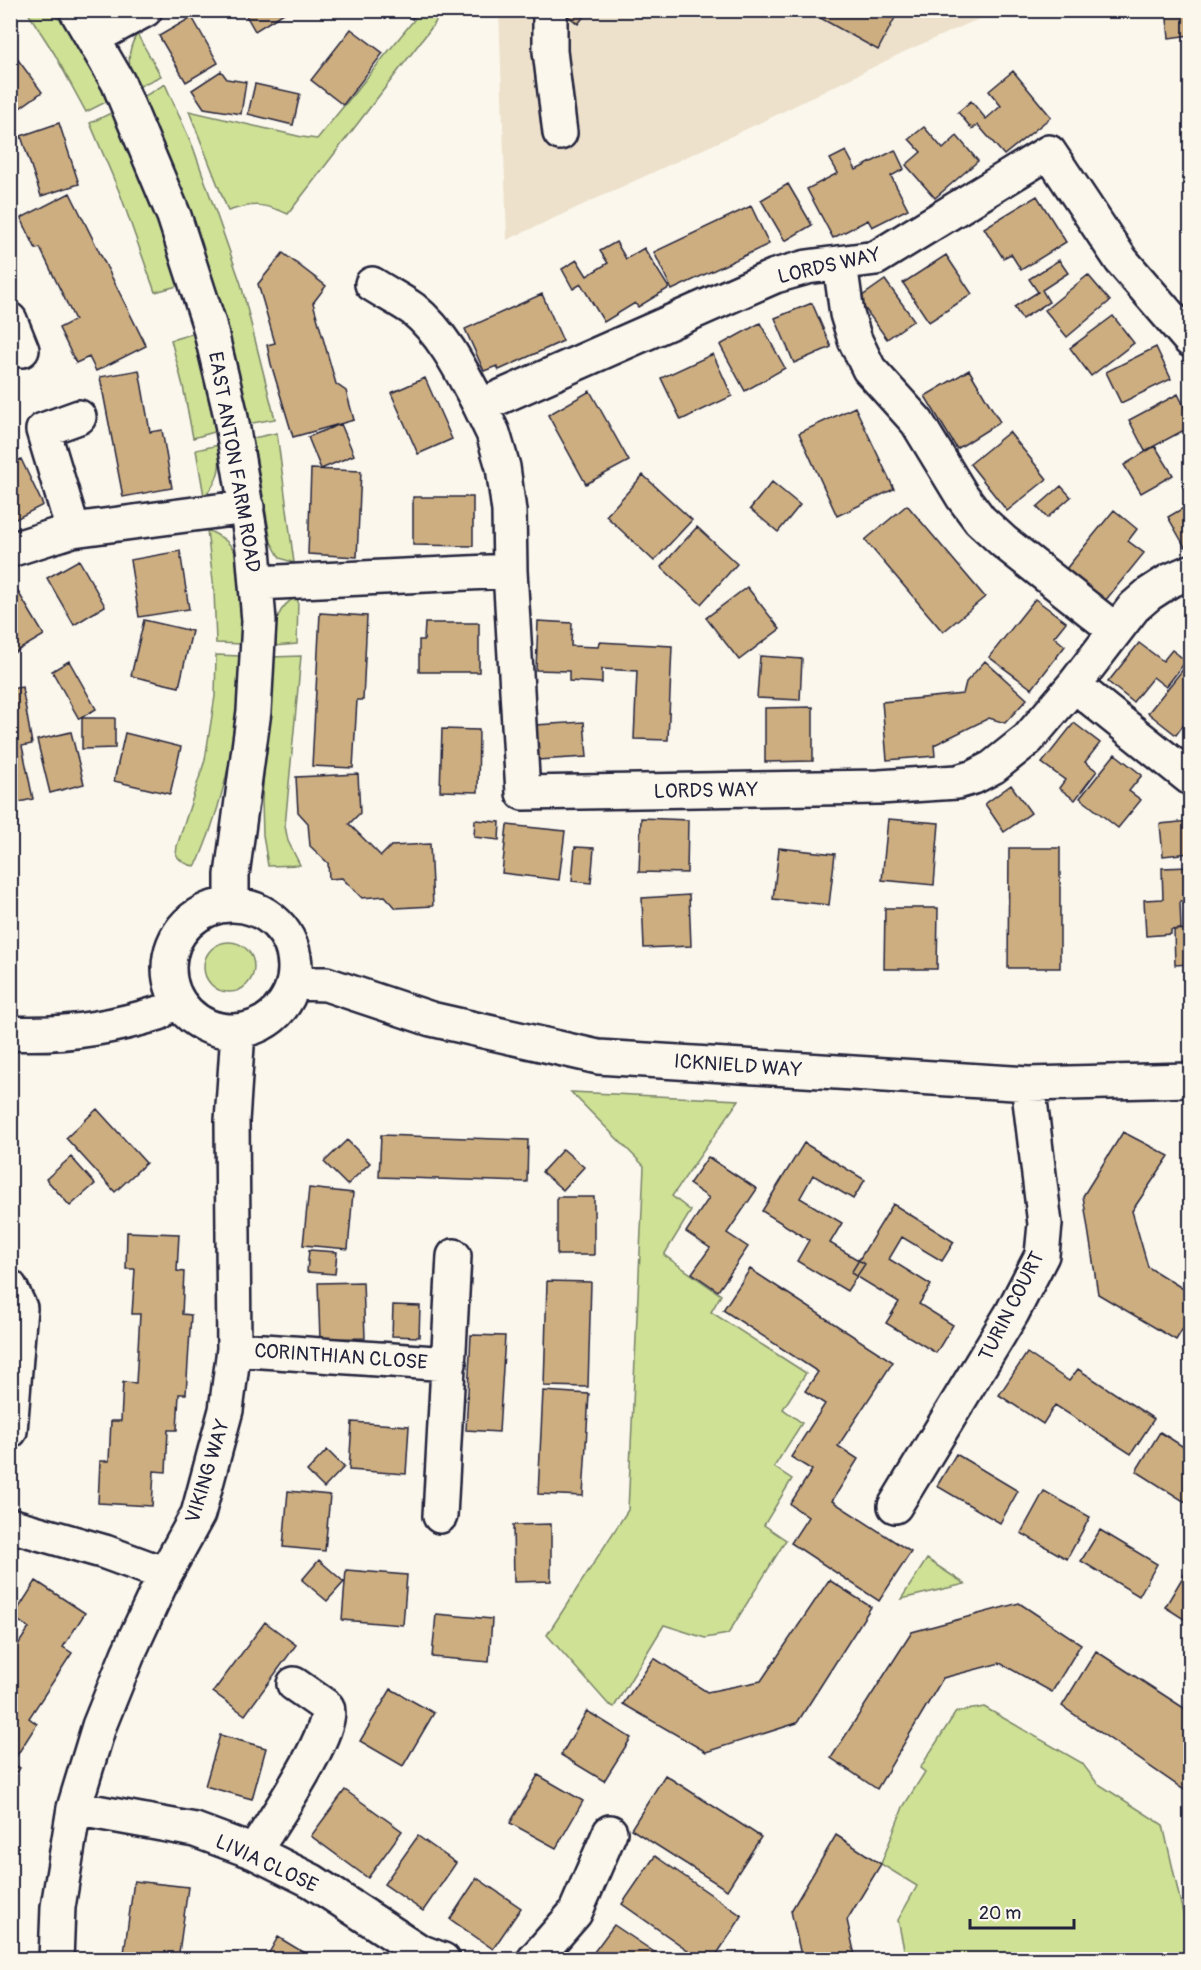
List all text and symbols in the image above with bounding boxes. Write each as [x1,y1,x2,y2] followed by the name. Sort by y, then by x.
[775,241,883,289] street label: LORDS WAY
[203,350,266,574] street label: EAST ANTON FARM ROAD
[654,777,759,804] street label: LORDS WAY
[673,1049,803,1082] street label: ICKNIELD WAY
[973,1247,1050,1365] street label: TURIN COURT
[253,1338,428,1375] street label: CORINTHIAN CLOSE
[180,1416,235,1526] street label: VIKING WAY
[212,1829,322,1898] street label: LIVIA CLOSE
[970,1892,1074,1930] scale bar
[979,1902,1021,1925] text: 20 m

